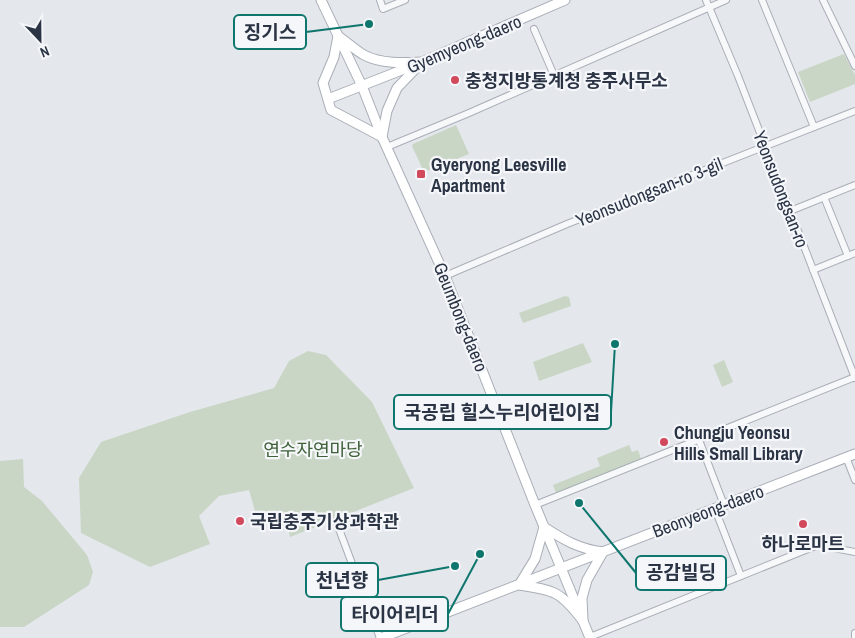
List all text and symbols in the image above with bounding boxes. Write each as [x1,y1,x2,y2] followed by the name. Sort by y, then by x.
[403,9,525,79] street label: Gyemyeong-daero
[15,15,65,65] north arrow
[234,15,306,49] callout: 징기스
[244,19,296,45] text: 징기스
[38,42,52,62] text: N
[465,68,668,93] place label: 충청지방통계청 충주사무소
[449,74,461,86] marker: 충청지방통계청 충주사무소
[747,127,815,251] street label: Yeonsudongsan-ro
[572,151,726,233] street label: Yeonsudongsan-ro 3-gil
[431,152,566,198] place label: Gyeryong Leesville Apartment
[415,168,427,180] marker: Gyeryong Leesville Apartment
[428,259,494,375] street label: Geumbong-daero
[394,395,611,429] callout: 국공립 힐스누리어린이집
[404,399,600,425] text: 국공립 힐스누리어린이집
[674,420,804,466] place label: Chungju Yeonsu Hills Small Library
[658,436,670,448] marker: Chungju Yeonsu Hills Small Library
[263,437,363,462] park label: 연수자연마당
[649,478,767,544] street label: Beonyeong-daero
[250,509,399,534] place label: 국립충주기상과학관
[234,515,246,527] marker: 국립충주기상과학관
[797,518,809,530] marker: 하나로마트
[762,531,844,556] place label: 하나로마트
[636,556,726,590] callout: 공감빌딩
[646,559,716,585] text: 공감빌딩
[306,563,378,597] callout: 천년향
[316,567,368,593] text: 천년향
[341,597,448,631] callout: 타이어리더
[351,601,439,627] text: 타이어리더

